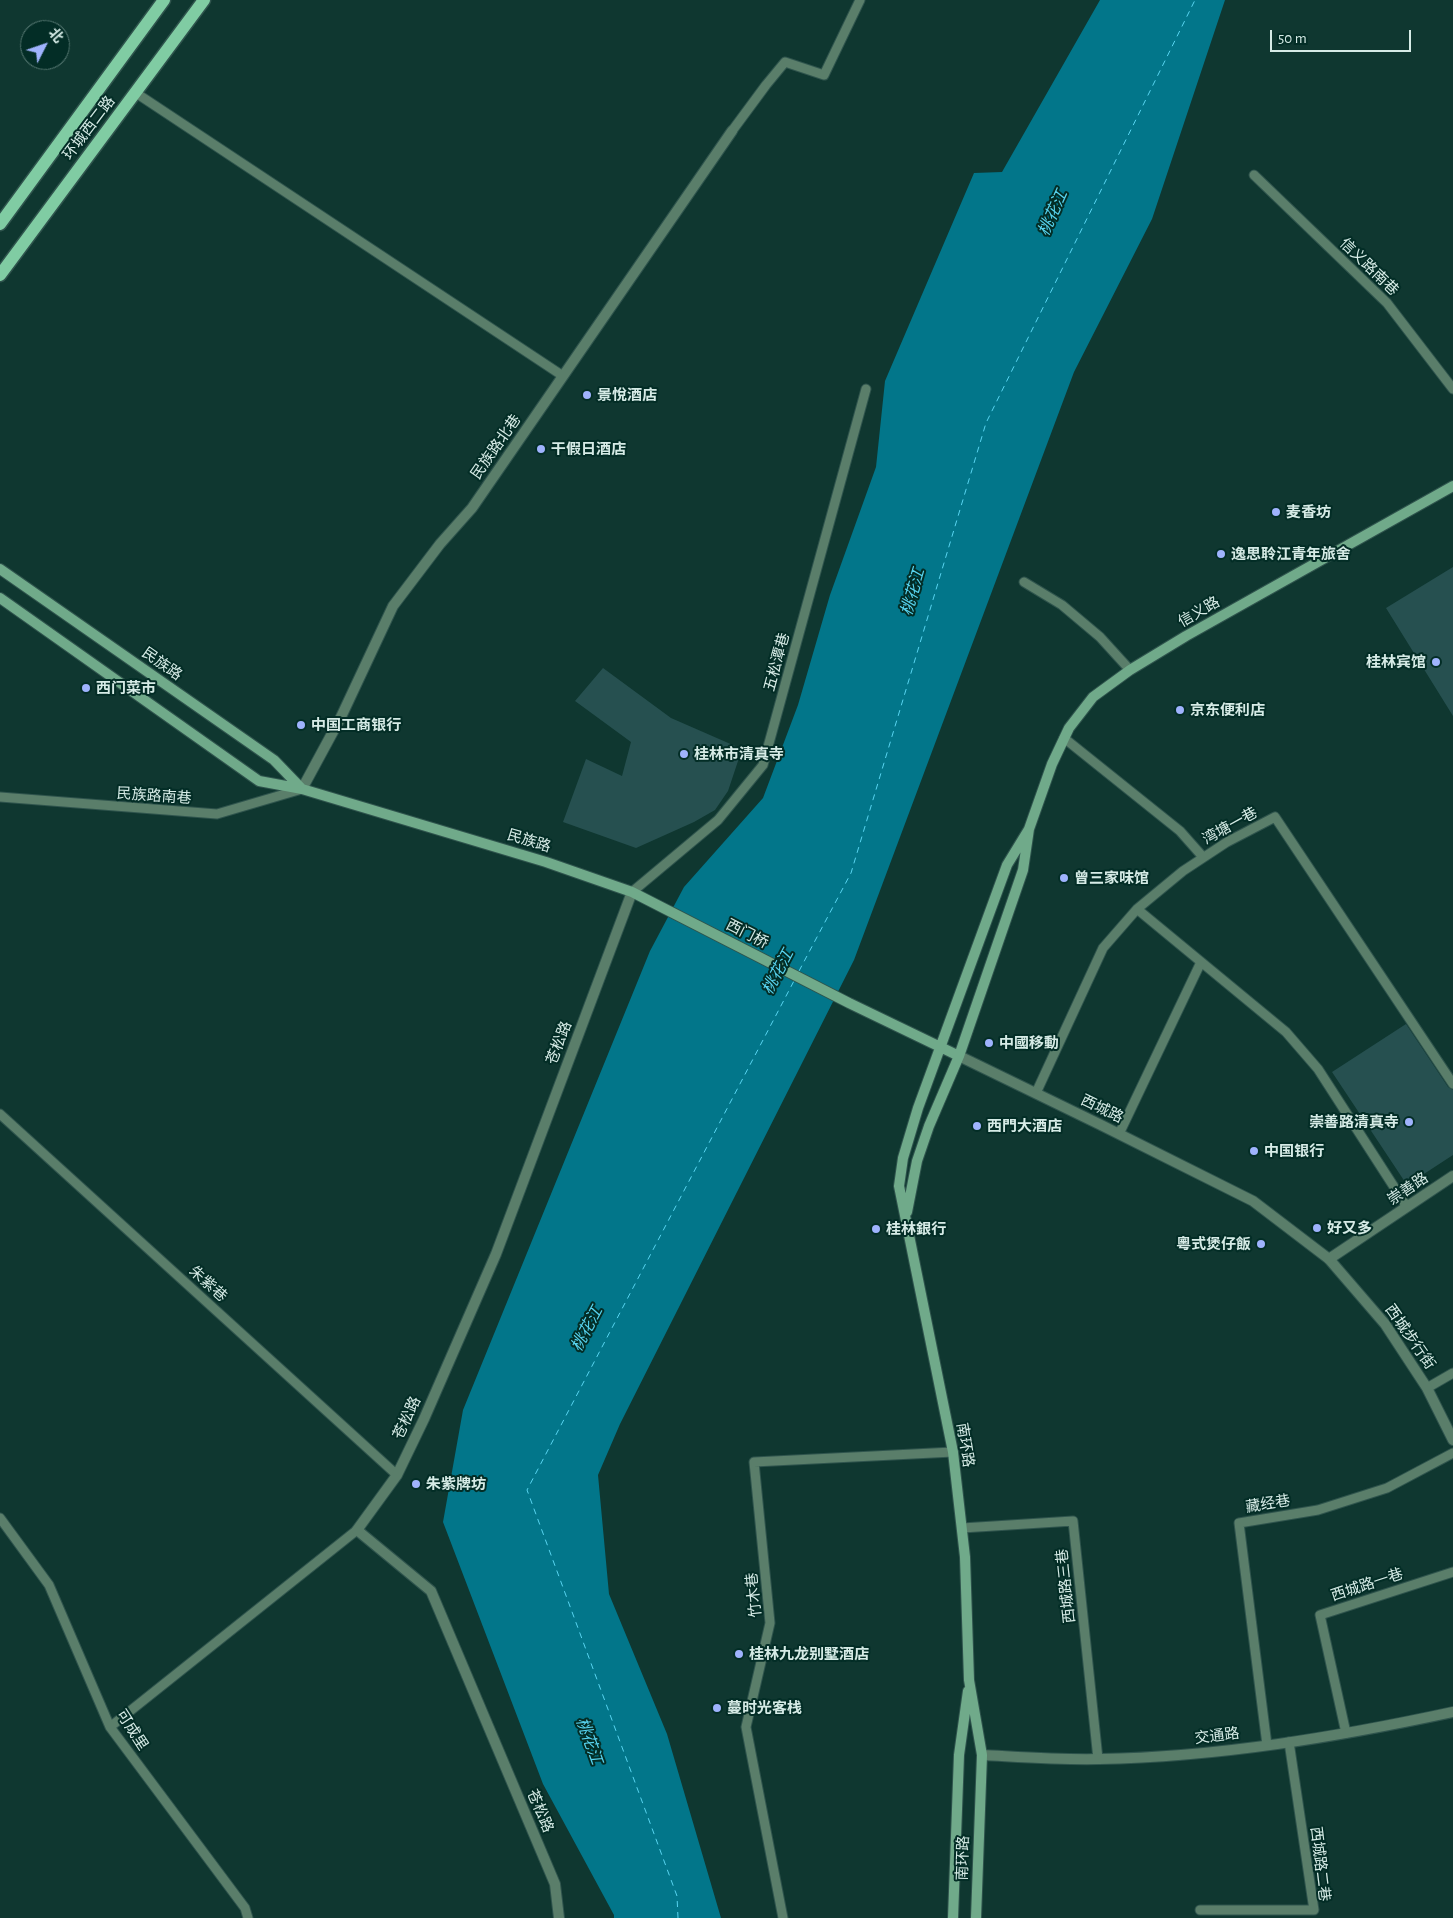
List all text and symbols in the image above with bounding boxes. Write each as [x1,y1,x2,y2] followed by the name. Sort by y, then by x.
[20,20,70,70] north arrow
[1273,20,1414,52] scale bar
[46,26,65,46] text: 北
[1278,31,1307,46] text: 50 m
[59,93,119,163] street label: 环城西二路
[1034,187,1072,239] water label: 桃花江
[1336,234,1402,300] street label: 信义路南巷
[597,386,657,404] place label: 景悅酒店
[581,389,593,401] marker: 景悅酒店
[467,411,525,483] street label: 民族路北巷
[551,440,626,458] place label: 干假日酒店
[535,443,547,455] marker: 干假日酒店
[1286,503,1331,521] place label: 麦香坊
[1270,506,1282,518] marker: 麦香坊
[1231,545,1351,563] place label: 逸思聆江青年旅舍
[1215,548,1227,560] marker: 逸思聆江青年旅舍
[897,566,929,618] water label: 桃花江
[1175,593,1223,631] street label: 信义路
[761,631,793,693] street label: 五松潭巷
[138,644,186,684] street label: 民族路
[1366,653,1426,671] place label: 桂林宾馆
[1430,656,1442,668] marker: 桂林宾馆
[96,679,156,697] place label: 西门菜市
[80,682,92,694] marker: 西门菜市
[1190,701,1265,719] place label: 京东便利店
[1174,704,1186,716] marker: 京东便利店
[311,716,401,734] place label: 中国工商银行
[295,719,307,731] marker: 中国工商银行
[694,745,784,763] place label: 桂林市清真寺
[678,748,690,760] marker: 桂林市清真寺
[116,784,192,808] street label: 民族路南巷
[1199,804,1261,848] street label: 湾塘一巷
[505,826,553,856] street label: 民族路
[1074,869,1149,887] place label: 曾三家味馆
[1058,872,1070,884] marker: 曾三家味馆
[723,916,771,952] street label: 西门桥
[758,946,798,998] water label: 桃花江
[543,1019,575,1067] street label: 苍松路
[999,1034,1059,1052] place label: 中國移動
[983,1037,995,1049] marker: 中國移動
[1078,1091,1126,1127] street label: 西城路
[1309,1113,1399,1131] place label: 崇善路清真寺
[1403,1116,1415,1128] marker: 崇善路清真寺
[987,1117,1062,1135] place label: 西門大酒店
[971,1120,983,1132] marker: 西門大酒店
[1264,1142,1324,1160] place label: 中国银行
[1248,1145,1260,1157] marker: 中国银行
[1384,1169,1432,1209] street label: 崇善路
[1327,1219,1372,1237] place label: 好又多
[886,1220,946,1238] place label: 桂林銀行
[1311,1222,1323,1234] marker: 好又多
[870,1223,882,1235] marker: 桂林銀行
[1176,1235,1251,1253] place label: 粵式煲仔飯
[1255,1238,1267,1250] marker: 粵式煲仔飯
[185,1262,231,1306] street label: 朱紫巷
[1381,1301,1439,1373] street label: 西城步行街
[567,1303,607,1355] water label: 桃花江
[389,1394,425,1442] street label: 苍松路
[953,1421,977,1469] street label: 南环路
[426,1475,486,1493] place label: 朱紫牌坊
[410,1478,422,1490] marker: 朱紫牌坊
[1244,1492,1292,1516] street label: 藏经巷
[1053,1548,1079,1624] street label: 西城路三巷
[1329,1565,1405,1605] street label: 西城路一巷
[743,1572,765,1618] street label: 竹木巷
[749,1645,869,1663] place label: 桂林九龙别墅酒店
[733,1648,745,1660] marker: 桂林九龙别墅酒店
[727,1699,802,1717] place label: 蔓时光客栈
[711,1702,723,1714] marker: 蔓时光客栈
[112,1706,152,1754] street label: 可成里
[572,1715,606,1767] water label: 桃花江
[1194,1724,1240,1748] street label: 交通路
[523,1787,557,1835] street label: 苍松路
[1306,1826,1334,1902] street label: 西城路二巷
[953,1835,973,1881] street label: 南环路

